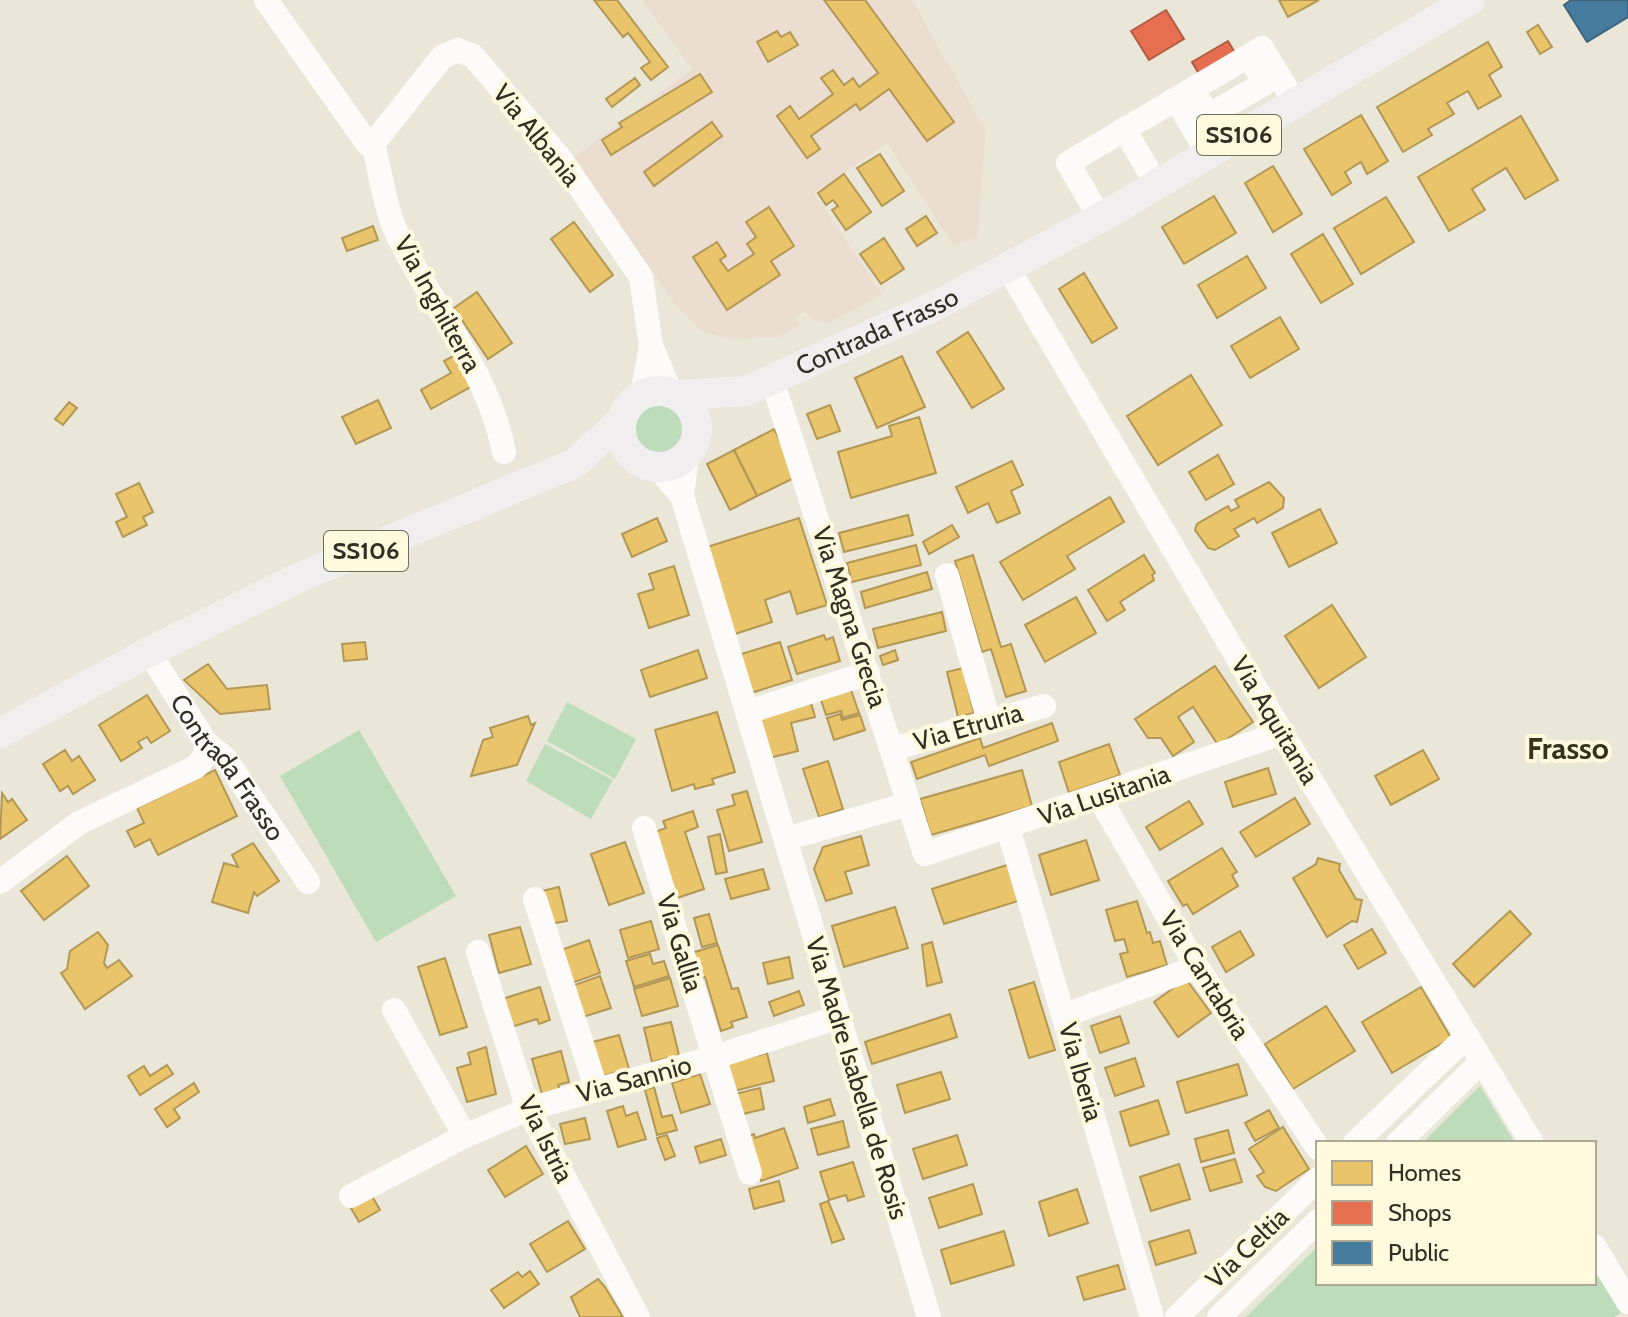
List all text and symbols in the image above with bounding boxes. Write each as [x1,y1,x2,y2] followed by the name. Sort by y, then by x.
[486,77,588,193] street label: Via Albania
[1197,115,1281,155] road number: SS106
[387,230,489,378] street label: Via Inghilterra
[791,281,964,382] street label: Contrada Frasso
[806,522,894,712] street label: Via Magna Grecia
[324,531,408,571] road number: SS106
[1224,650,1326,790] street label: Via Aquitania
[163,688,292,847] street label: Contrada Frasso
[910,696,1027,758] street label: Via Etruria
[1527,730,1609,767] district label: Frasso
[1034,757,1175,832] street label: Via Lusitania
[650,890,710,996] street label: Via Gallia
[1153,905,1257,1046] street label: Via Cantabria
[799,933,915,1223] street label: Via Madre Isabella de Rosis
[1052,1019,1110,1126] street label: Via Iberia
[573,1048,695,1110] street label: Via Sannio
[511,1090,581,1188] street label: Via Istria
[1316,1141,1596,1285] legend
[1388,1158,1461,1187] text: Homes
[1388,1198,1451,1227] text: Shops
[1199,1201,1295,1295] street label: Via Celtia
[1388,1238,1449,1267] text: Public

